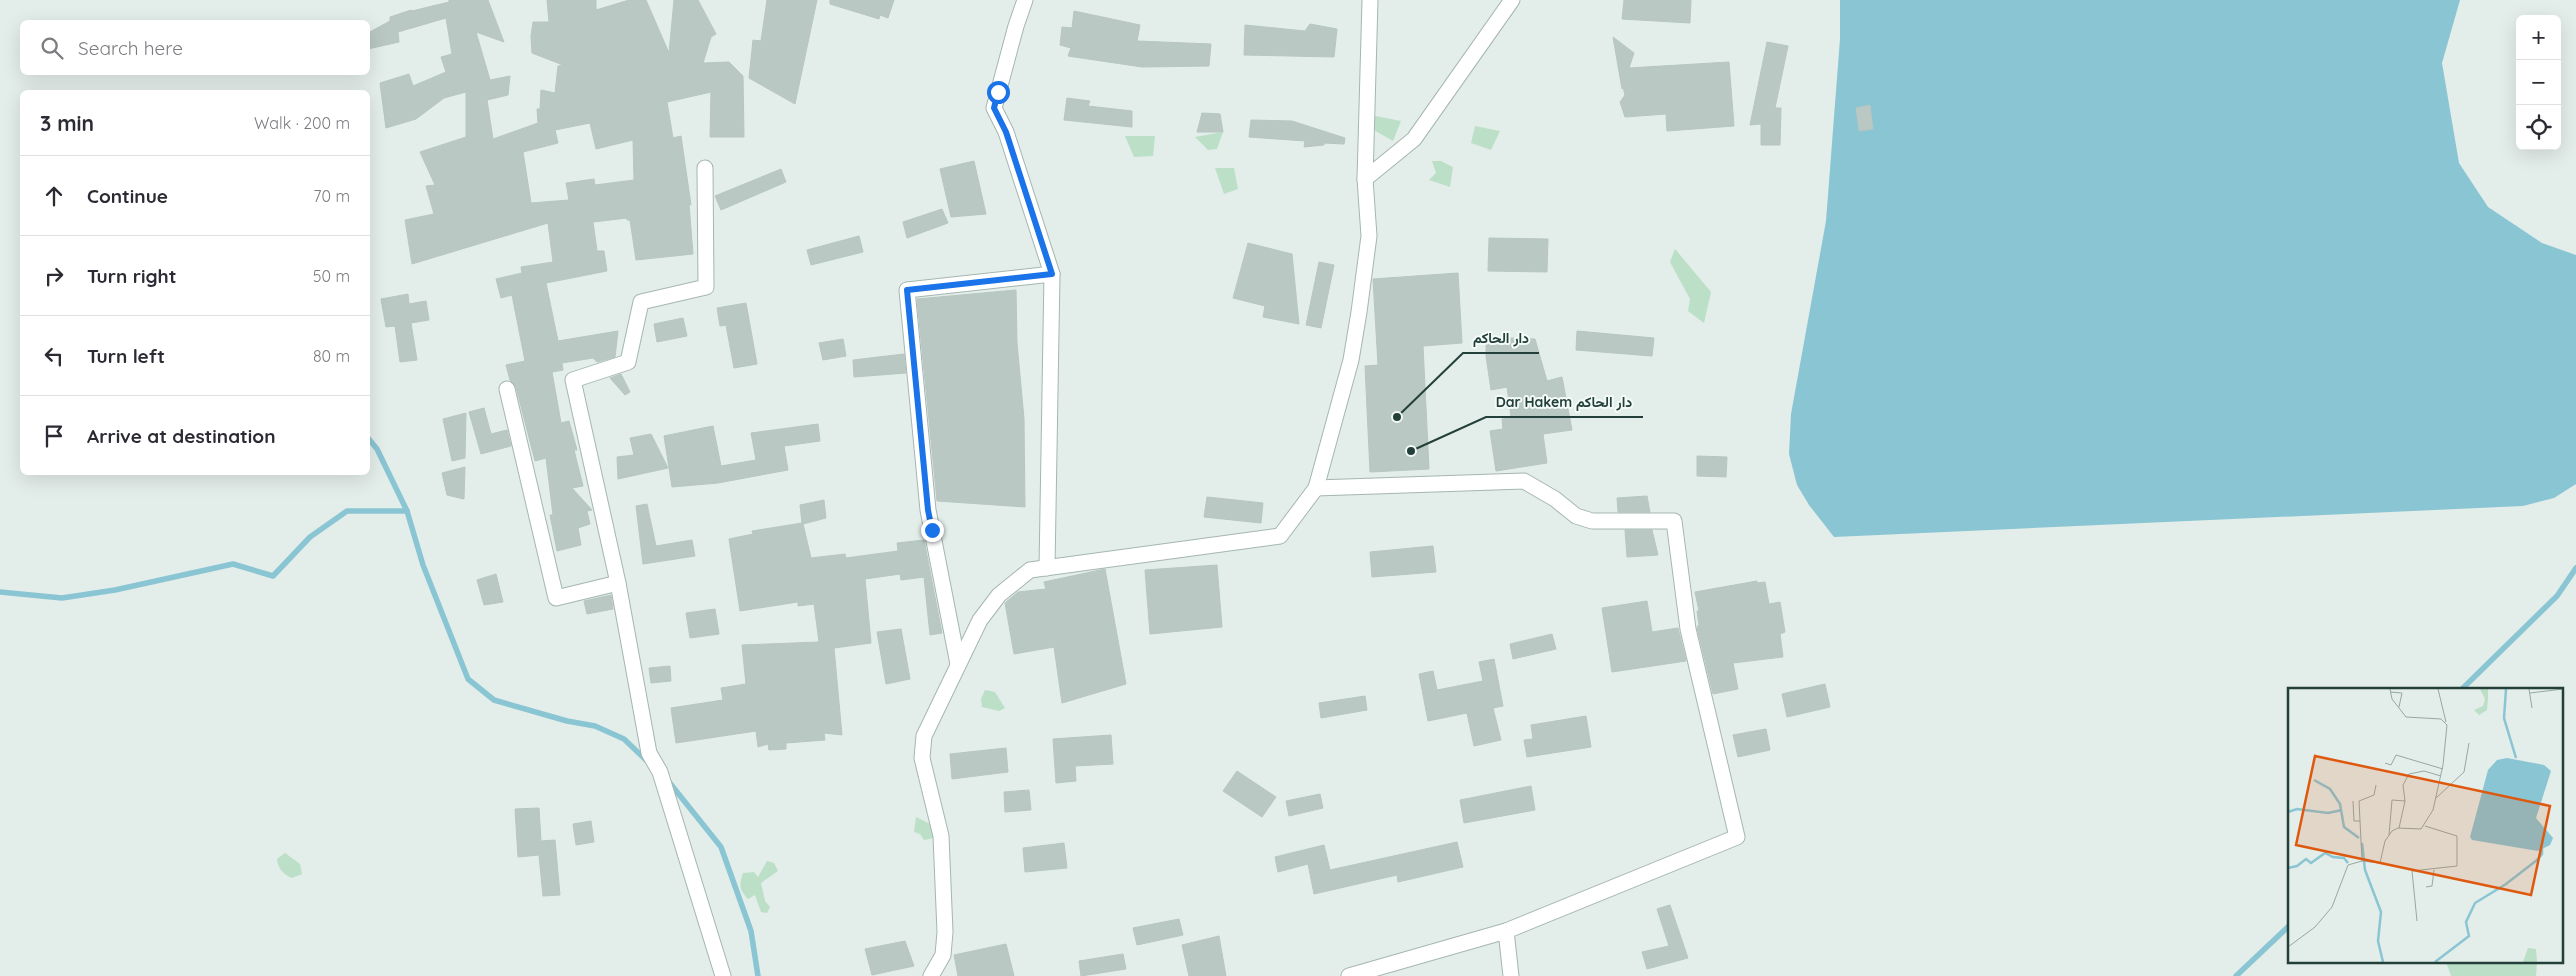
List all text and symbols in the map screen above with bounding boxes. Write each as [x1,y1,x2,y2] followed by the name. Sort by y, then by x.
[2516,15,2561,150] map controls
[2516,15,2561,60] button: +
[20,20,370,75] search box
[38,34,66,62] icon: search
[78,36,183,60] text: Search here
[2516,60,2561,105] button: −
[987,81,1010,104] route start
[2516,105,2561,150] button: locate
[40,110,94,136] text: 3 min
[254,113,350,133] text: Walk · 200 m
[40,182,68,210] icon: ahead
[87,184,168,208] text: Continue
[313,186,350,206] text: 70 m
[40,262,68,290] icon: right
[87,264,176,288] text: Turn right
[313,266,350,286] text: 50 m
[1463,324,1539,353] callout: دار الحاكم
[1473,329,1529,347] text: دار الحاكم
[40,342,68,370] icon: left
[87,344,165,368] text: Turn left
[313,346,350,366] text: 80 m
[1486,388,1643,417] callout: Dar Hakem دار الحاكم
[1496,393,1632,411] text: Dar Hakem دار الحاكم
[40,422,68,450] icon: arrive
[87,424,276,448] text: Arrive at destination
[921,519,944,542] route end
[2288,688,2564,964] inset map

